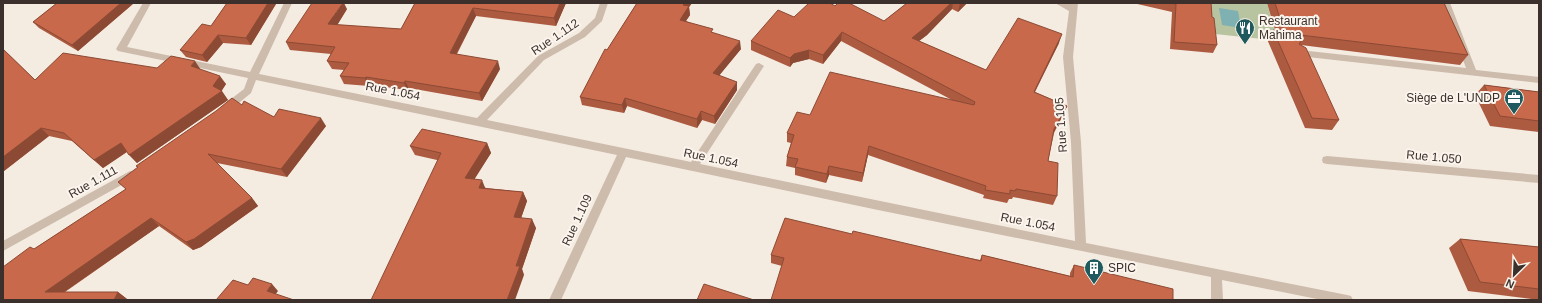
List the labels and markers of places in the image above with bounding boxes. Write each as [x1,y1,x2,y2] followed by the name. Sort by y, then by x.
[1259,14,1318,42] place label: Restaurant Mahima
[1234,17,1256,45] restaurant icon: Restaurant Mahima
[1503,87,1525,115] office icon: Siège de L'UNDP
[1406,91,1500,105] place label: Siège de L'UNDP
[1083,257,1105,285] building icon: SPIC
[1108,261,1136,275] place label: SPIC

